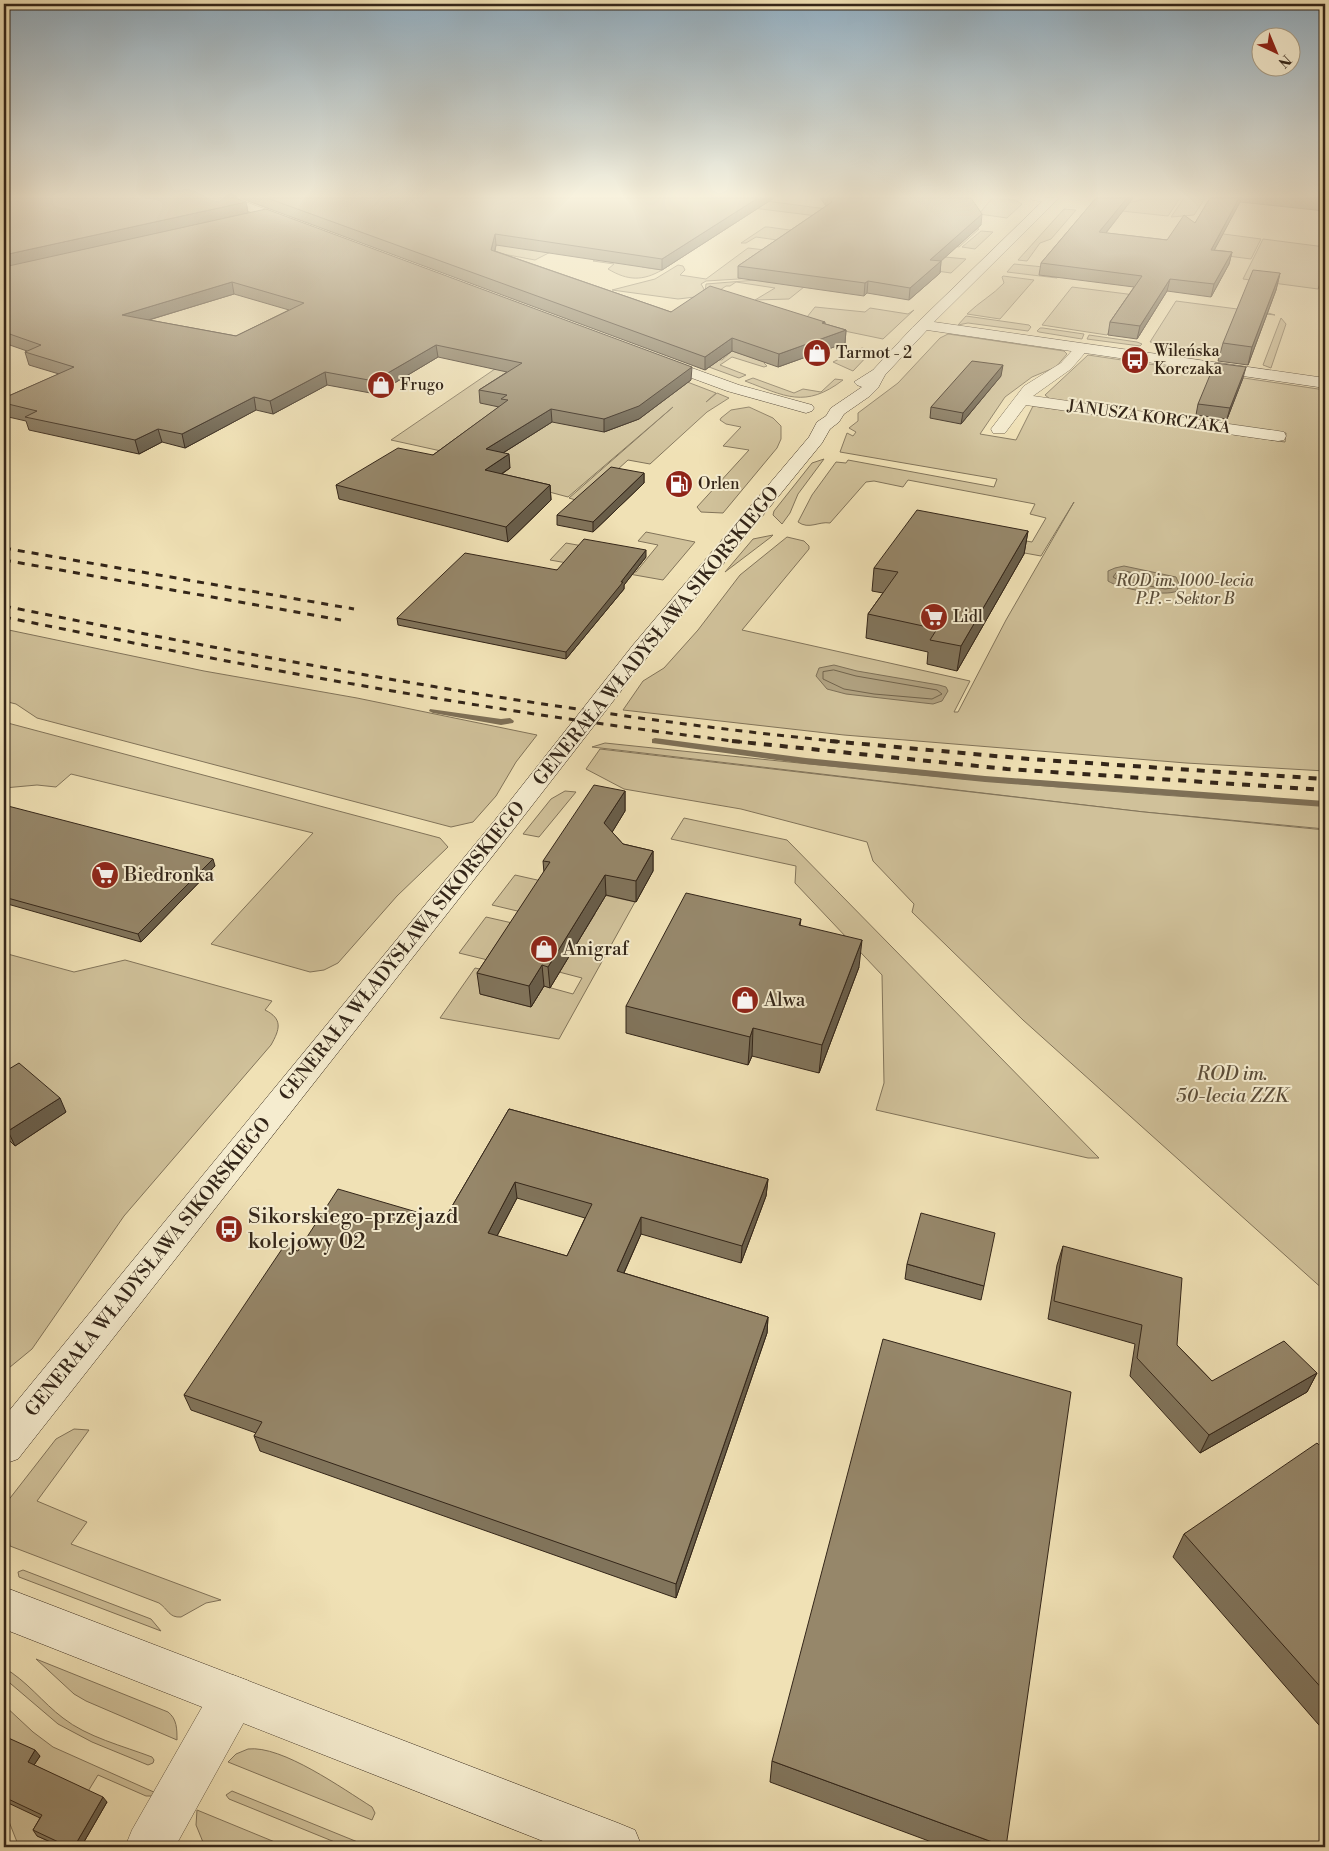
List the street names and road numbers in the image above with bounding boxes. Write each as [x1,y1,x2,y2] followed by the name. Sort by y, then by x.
[1065,396,1233,438] street label: JANUSZA KORCZAKA
[528,481,784,791] street label: GENERAŁA WŁADYSŁAWA SIKORSKIEGO
[274,796,530,1106] street label: GENERAŁA WŁADYSŁAWA SIKORSKIEGO
[20,1112,276,1422] street label: GENERAŁA WŁADYSŁAWA SIKORSKIEGO

